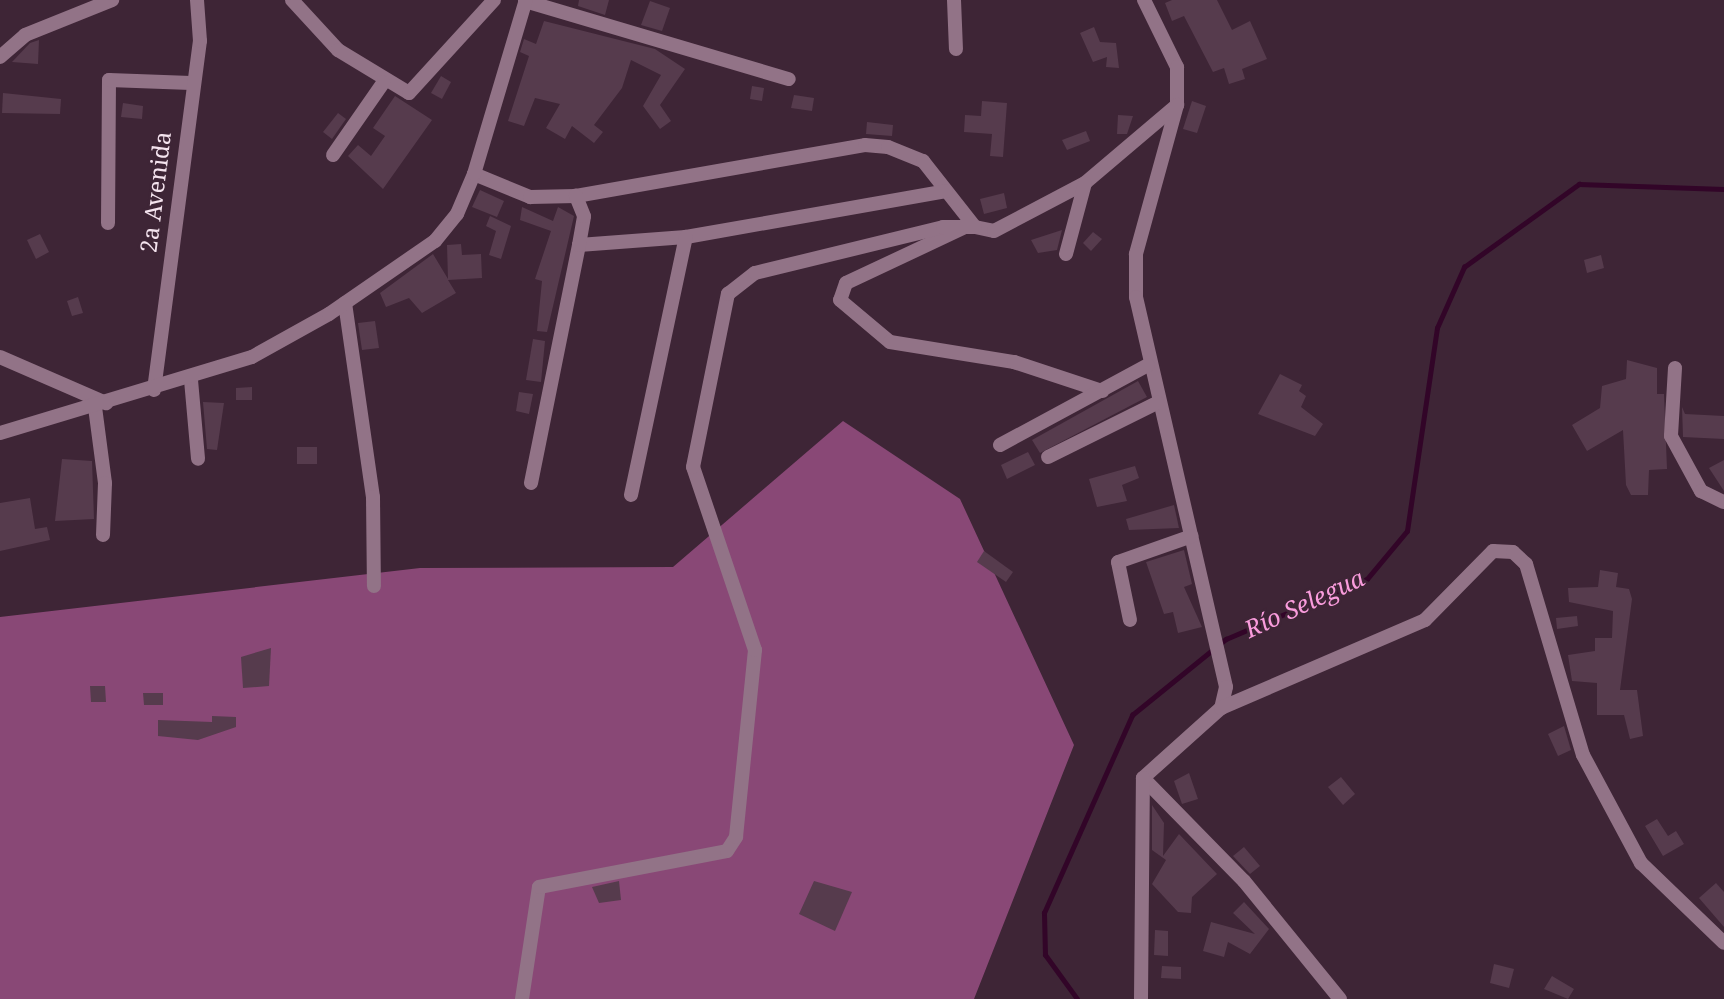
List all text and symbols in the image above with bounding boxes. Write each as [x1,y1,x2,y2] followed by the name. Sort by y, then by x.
[134,130,176,254] street label: 2a Avenida
[1240,563,1368,643] water label: Río Selegua

